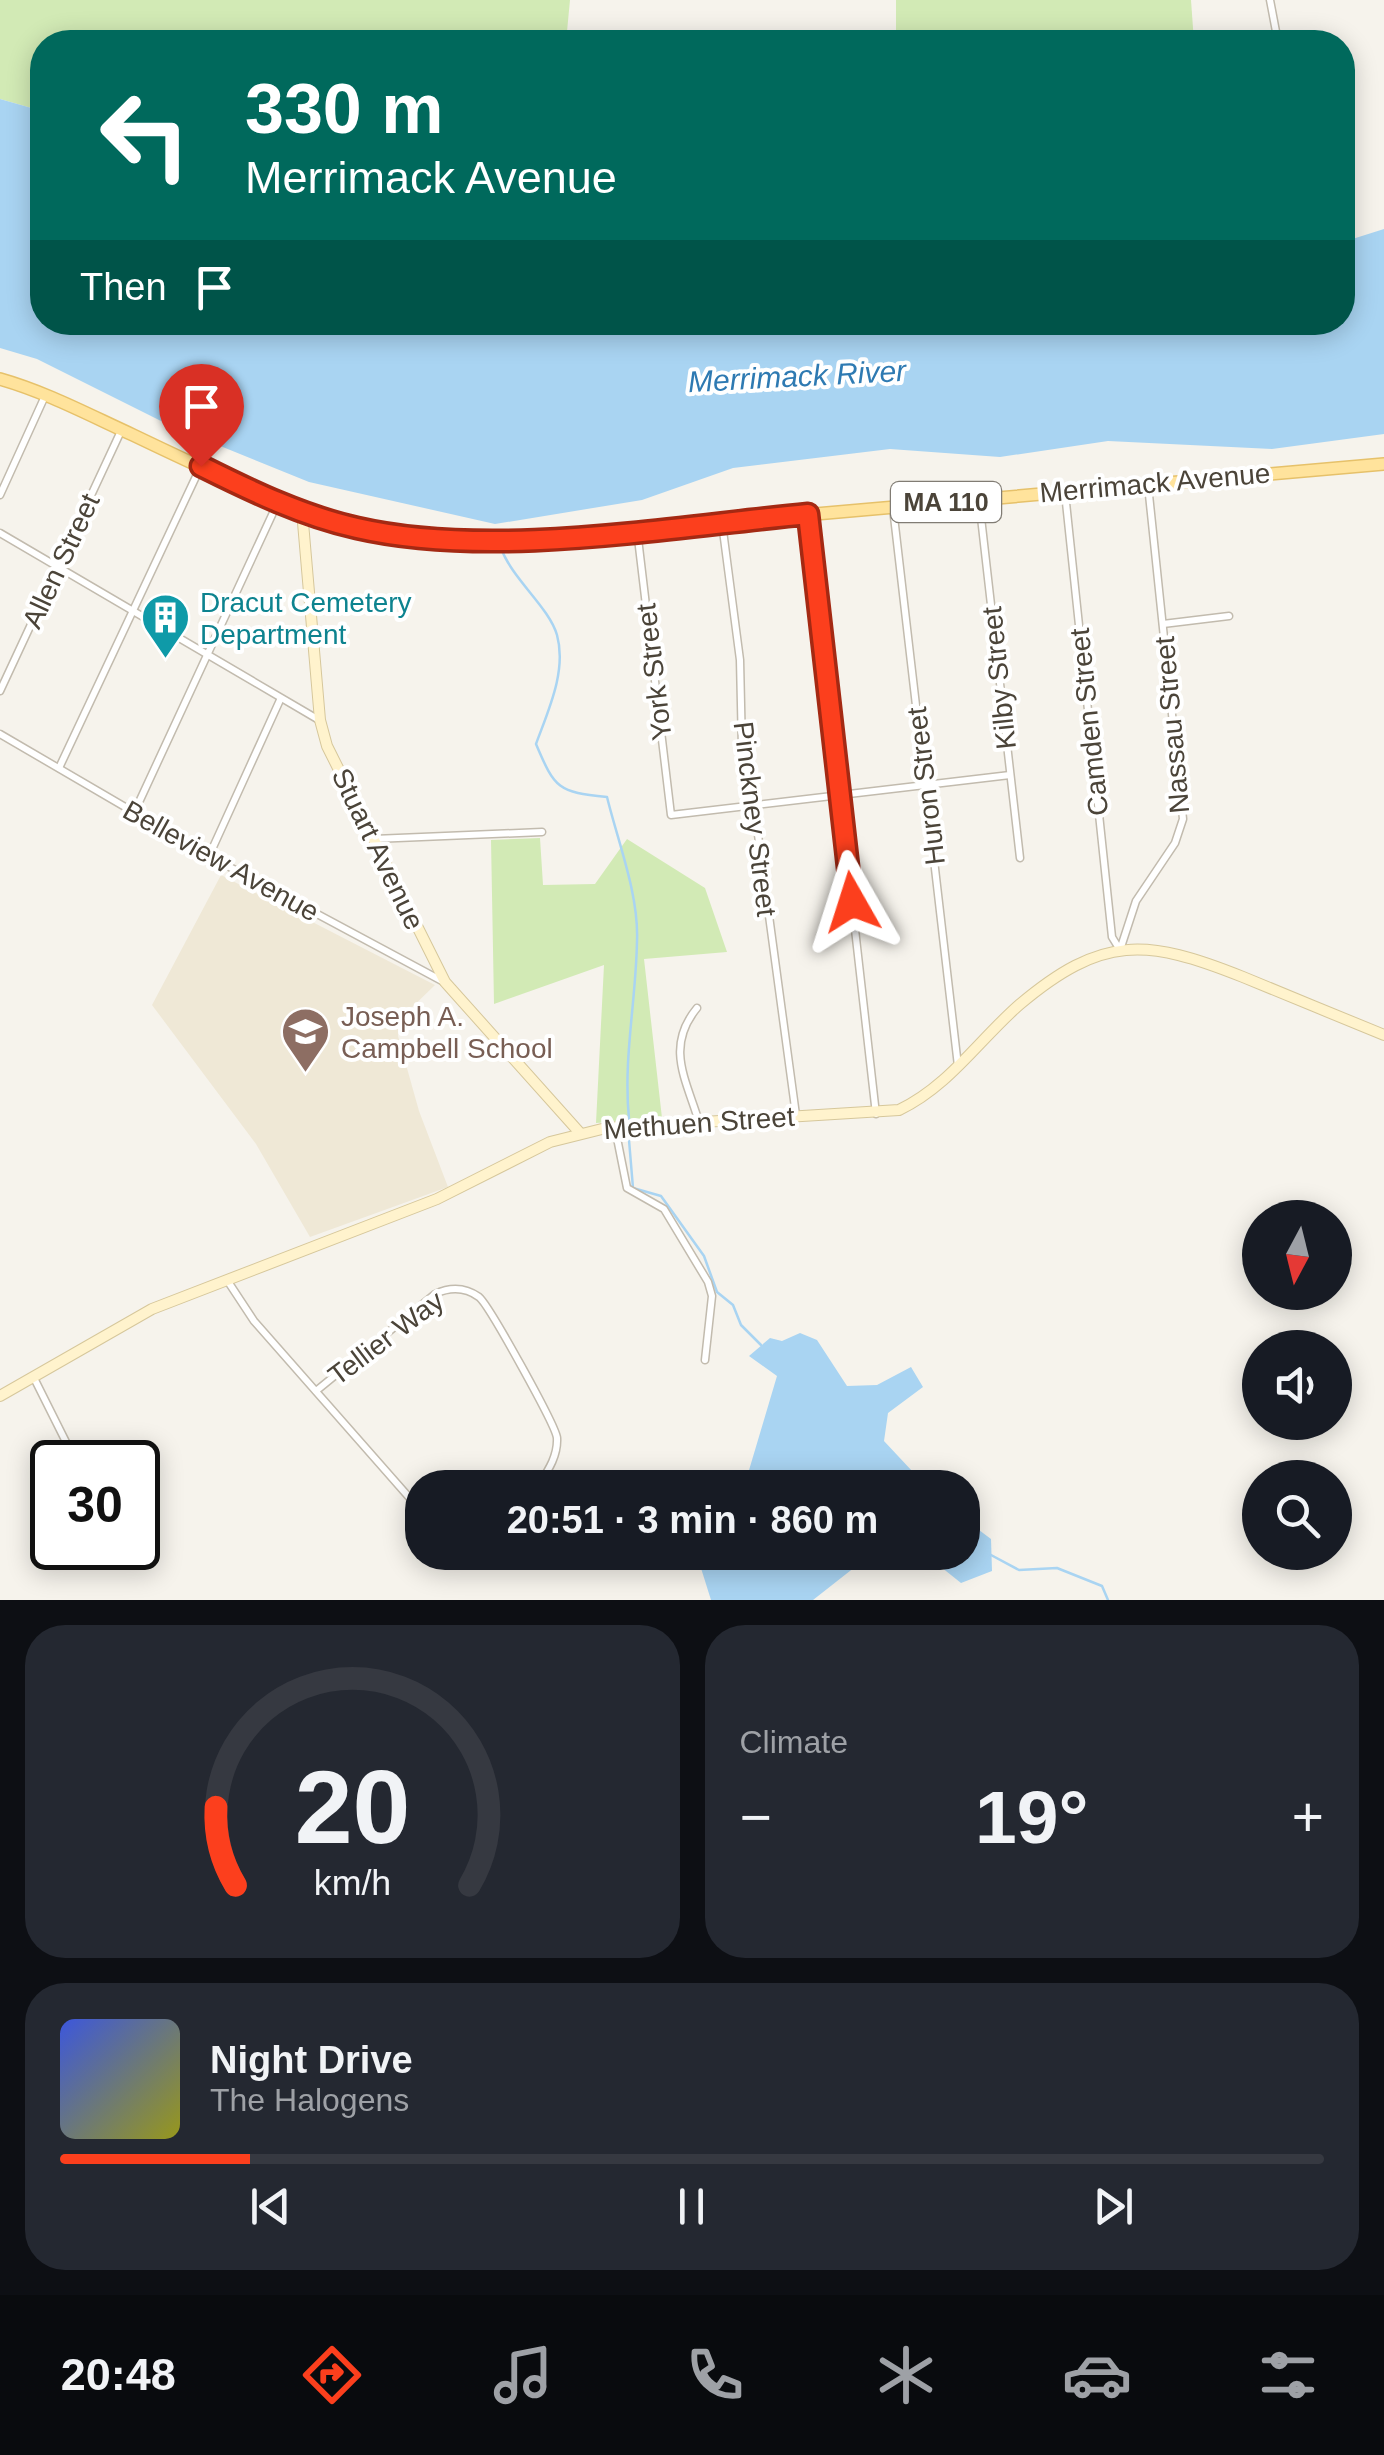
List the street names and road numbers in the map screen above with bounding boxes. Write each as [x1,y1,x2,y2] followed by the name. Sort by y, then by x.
[1038,457,1272,509] street label: Merrimack Avenue
[891,482,1001,522] road number: MA 110
[16,489,106,633] street label: Allen Street
[630,602,678,742] street label: York Street
[976,605,1022,751] street label: Kilby Street
[1064,627,1114,817] street label: Camden Street
[1149,635,1195,815] street label: Nassau Street
[901,705,951,867] street label: Huron Street
[728,720,782,918] street label: Pinckney Street
[326,763,430,935] street label: Stuart Avenue
[118,794,324,928] street label: Belleview Avenue
[602,1101,796,1145] street label: Methuen Street
[322,1285,450,1391] street label: Tellier Way

